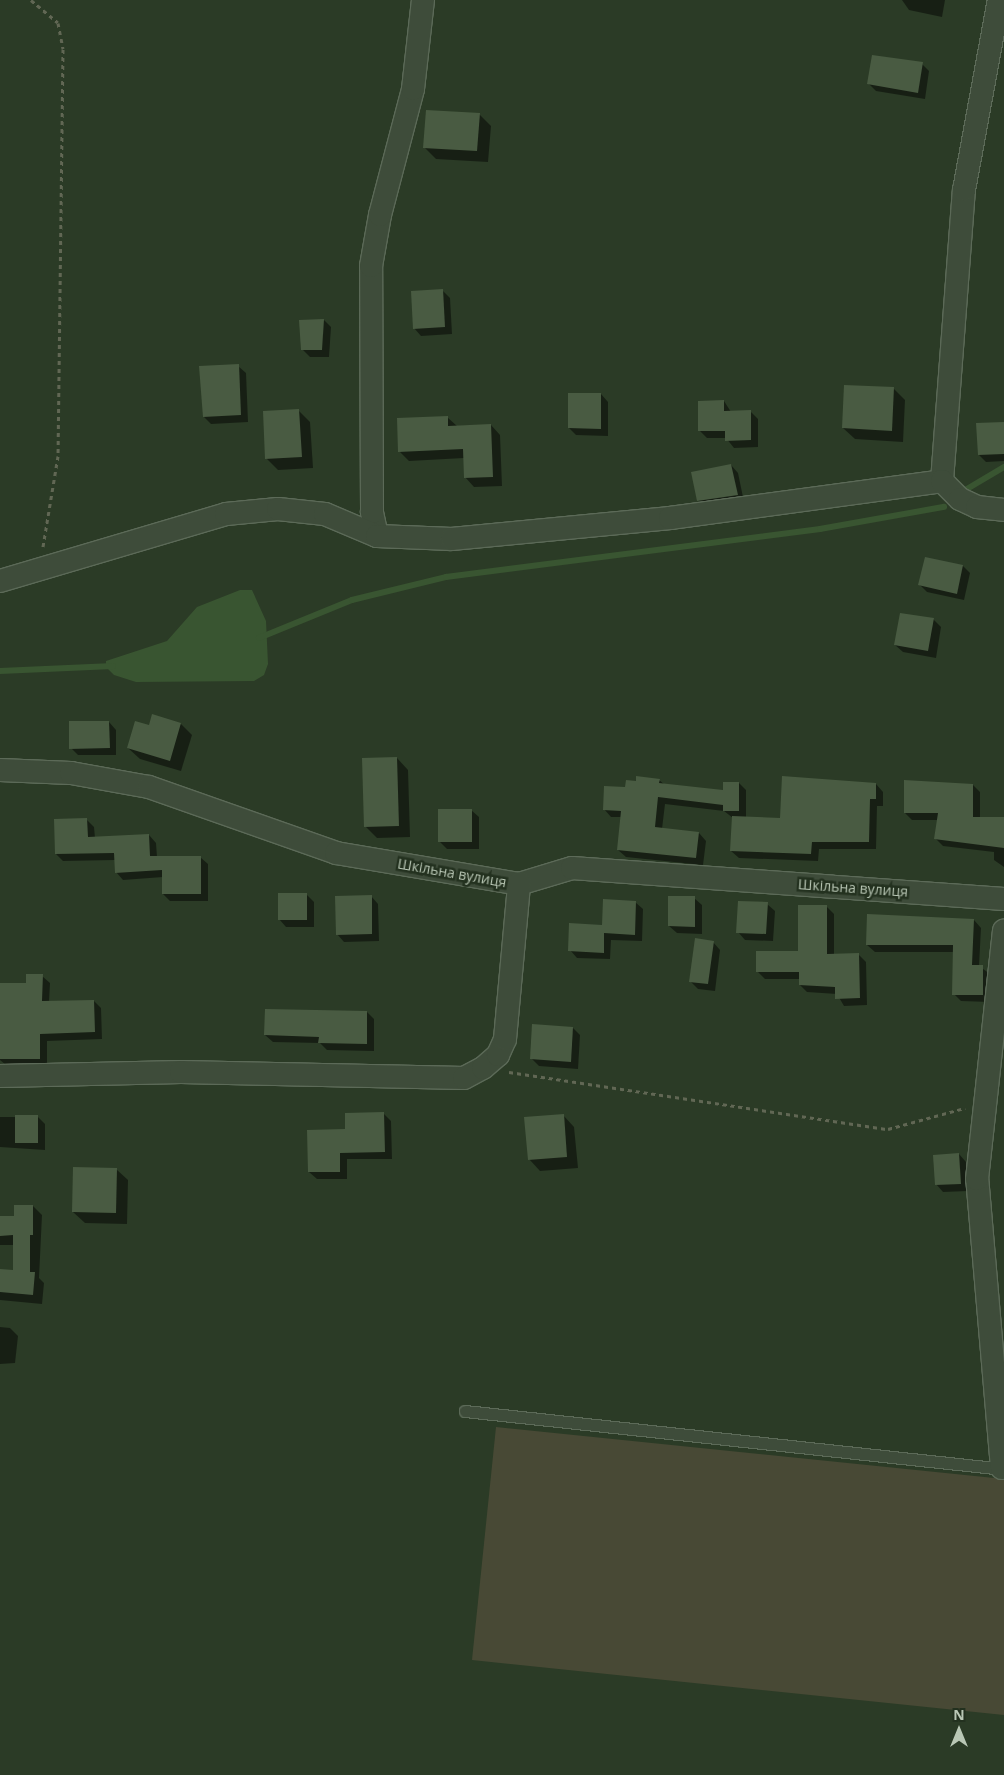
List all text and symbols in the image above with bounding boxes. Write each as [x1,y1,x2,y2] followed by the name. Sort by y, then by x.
[396,855,508,891] street label: Шкільна вулиця
[797,876,909,900] street label: Шкільна вулиця
[934,1705,984,1755] north arrow
[953,1705,965,1724] text: N

